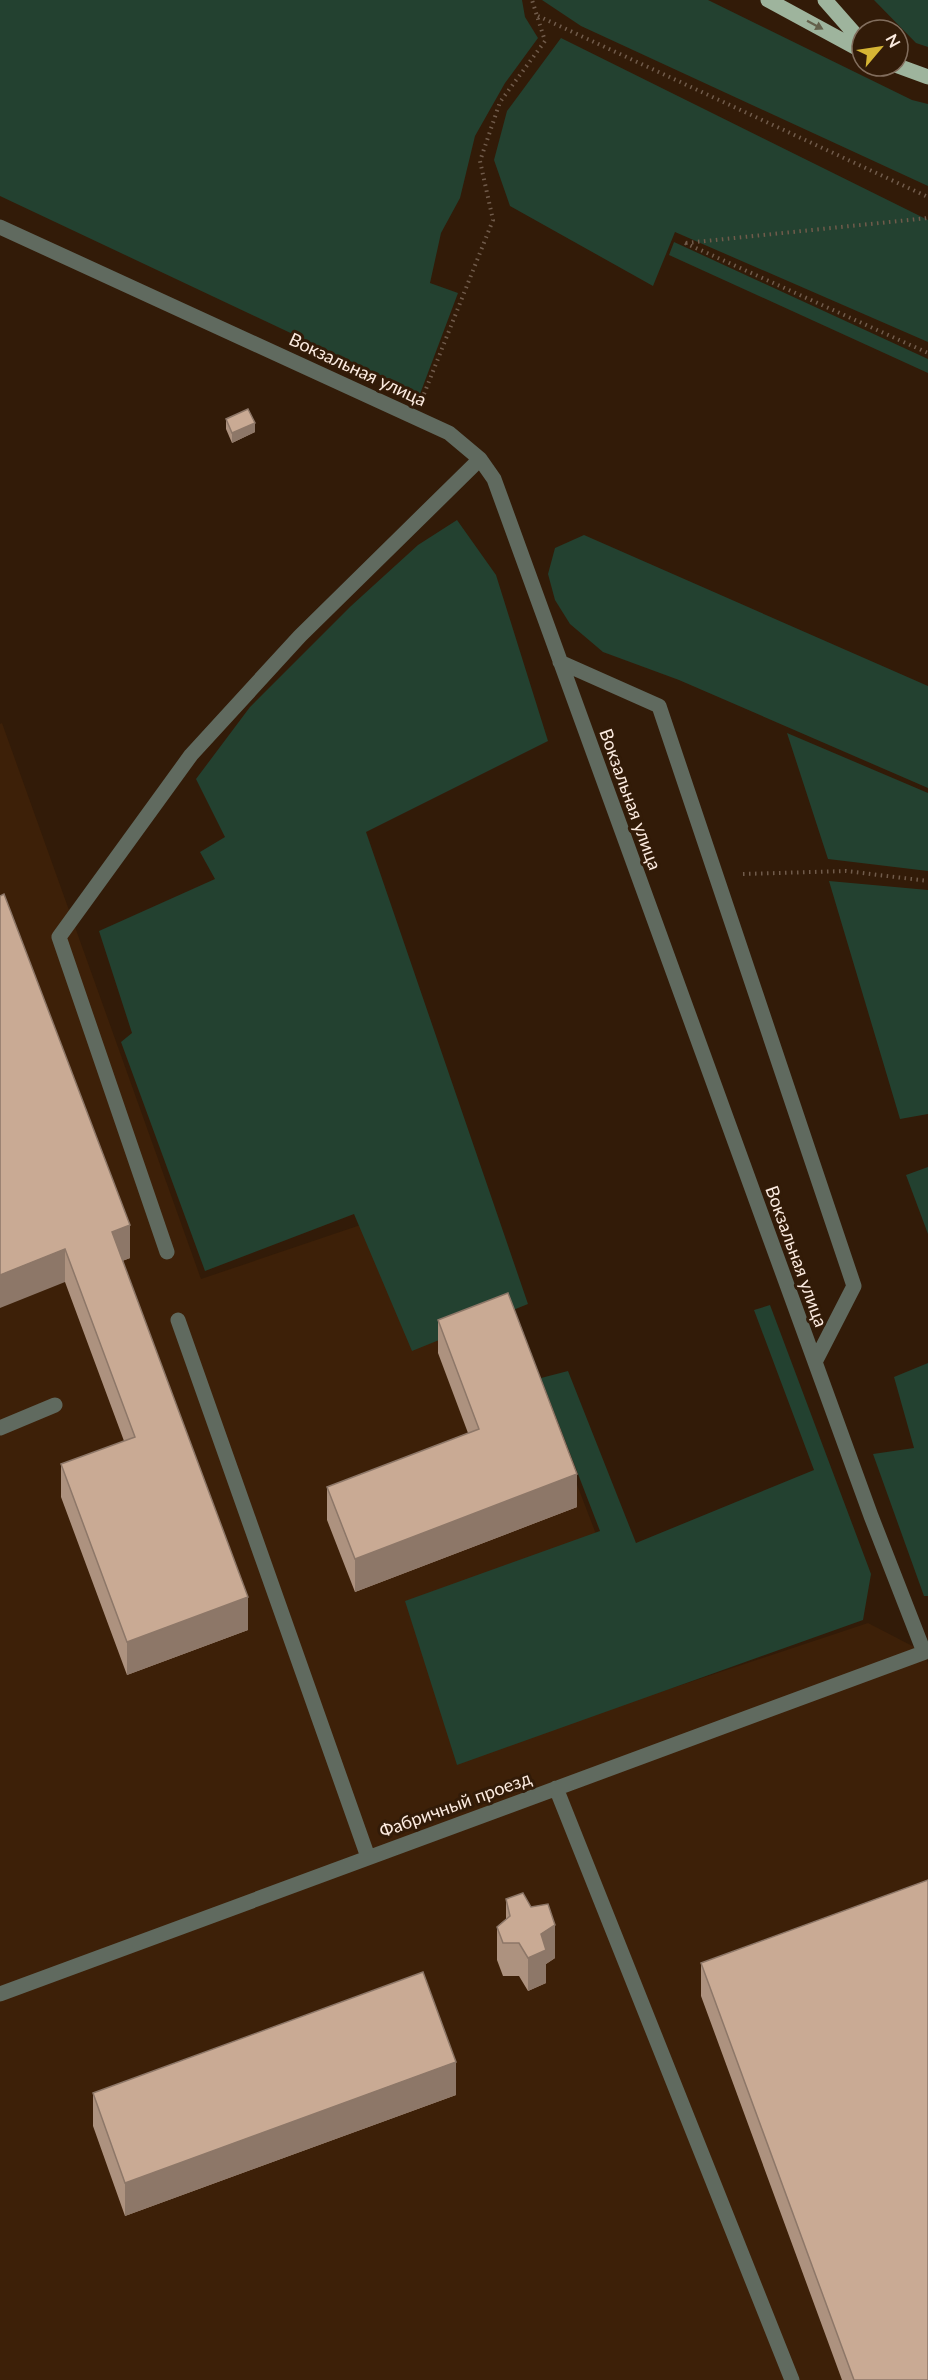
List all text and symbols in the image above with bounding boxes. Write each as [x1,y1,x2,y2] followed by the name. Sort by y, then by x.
[850,18,910,78] north arrow
[807,20,824,30] one-way arrow
[882,30,905,50] text: N
[286,328,430,410] street label: Вокзальная улица
[595,725,667,873] street label: Вокзальная улица
[761,1182,833,1330] street label: Вокзальная улица
[376,1766,534,1842] street label: Фабричный проезд

